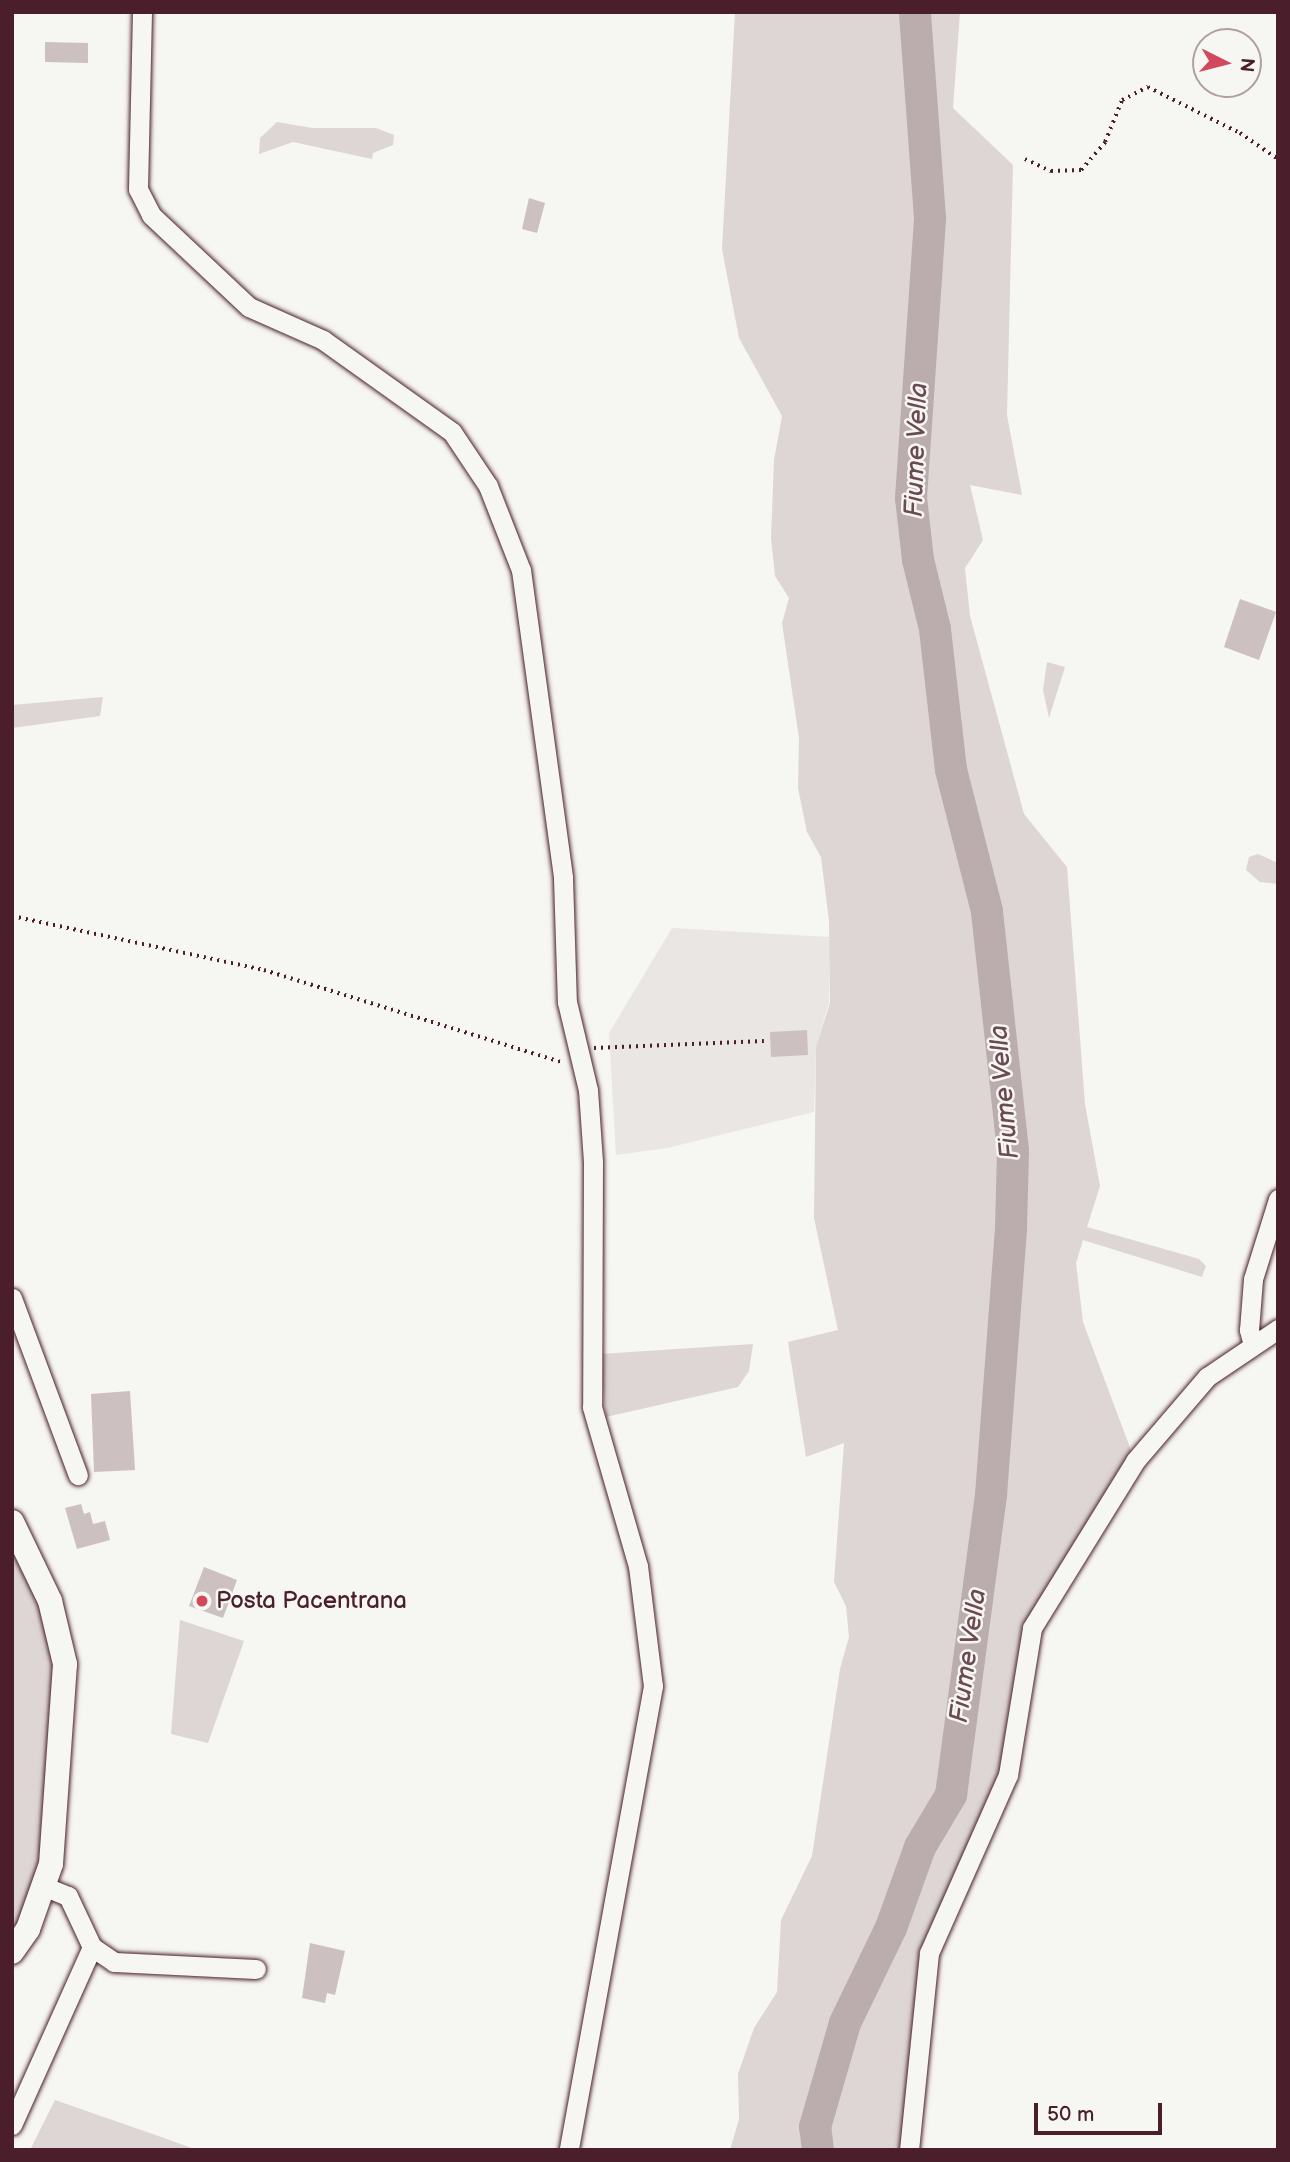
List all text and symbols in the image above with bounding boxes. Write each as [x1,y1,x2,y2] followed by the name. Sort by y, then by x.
[1192,28,1262,98] north arrow
[1234,57,1259,73] text: N
[899,382,935,518] water label: Fiume Vella
[984,1023,1026,1161] water label: Fiume Vella
[216,1587,407,1615] place label: Posta Pacentrana
[944,1587,994,1725] water label: Fiume Vella
[194,1593,210,1609] marker: Posta Pacentrana
[1038,2088,1166,2132] scale bar
[1047,2102,1094,2127] text: 50 m

